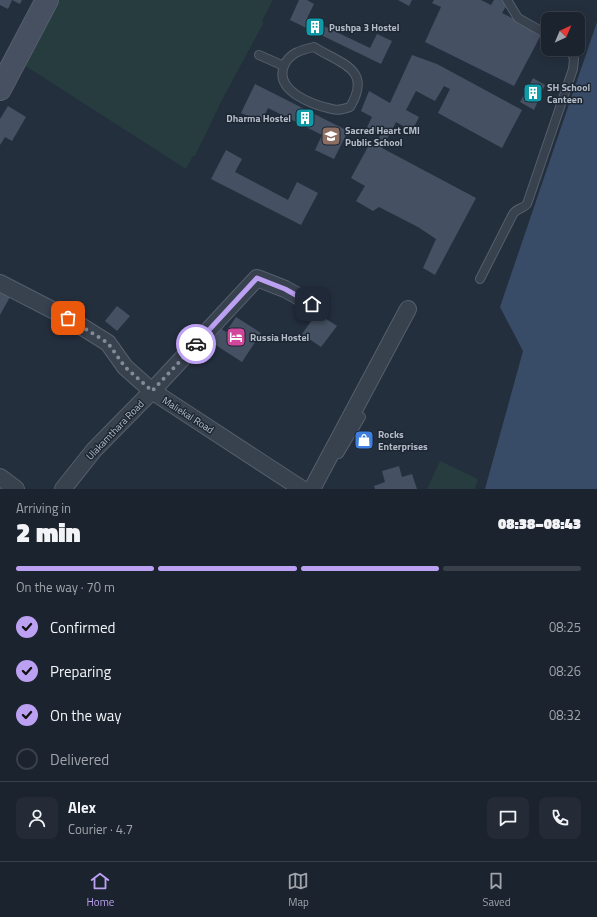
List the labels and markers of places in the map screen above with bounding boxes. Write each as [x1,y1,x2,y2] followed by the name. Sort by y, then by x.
[304,16,326,38] building icon: Pushpa 3 Hostel
[329,20,400,35] place label: Pushpa 3 Hostel
[547,80,590,107] place label: SH School Canteen
[522,82,544,104] building icon: SH School Canteen
[294,107,316,129] building icon: Dharma Hostel
[226,111,291,126] place label: Dharma Hostel
[345,123,420,150] place label: Sacred Heart CMI Public School
[320,125,342,147] school or university icon: Sacred Heart CMI Public School
[295,287,329,321] pin
[51,301,85,335] pin
[225,326,247,348] hotel icon: Russia Hostel
[250,330,310,345] place label: Russia Hostel
[378,427,428,454] place label: Rocks Enterprises
[353,429,375,451] shop icon: Rocks Enterprises

